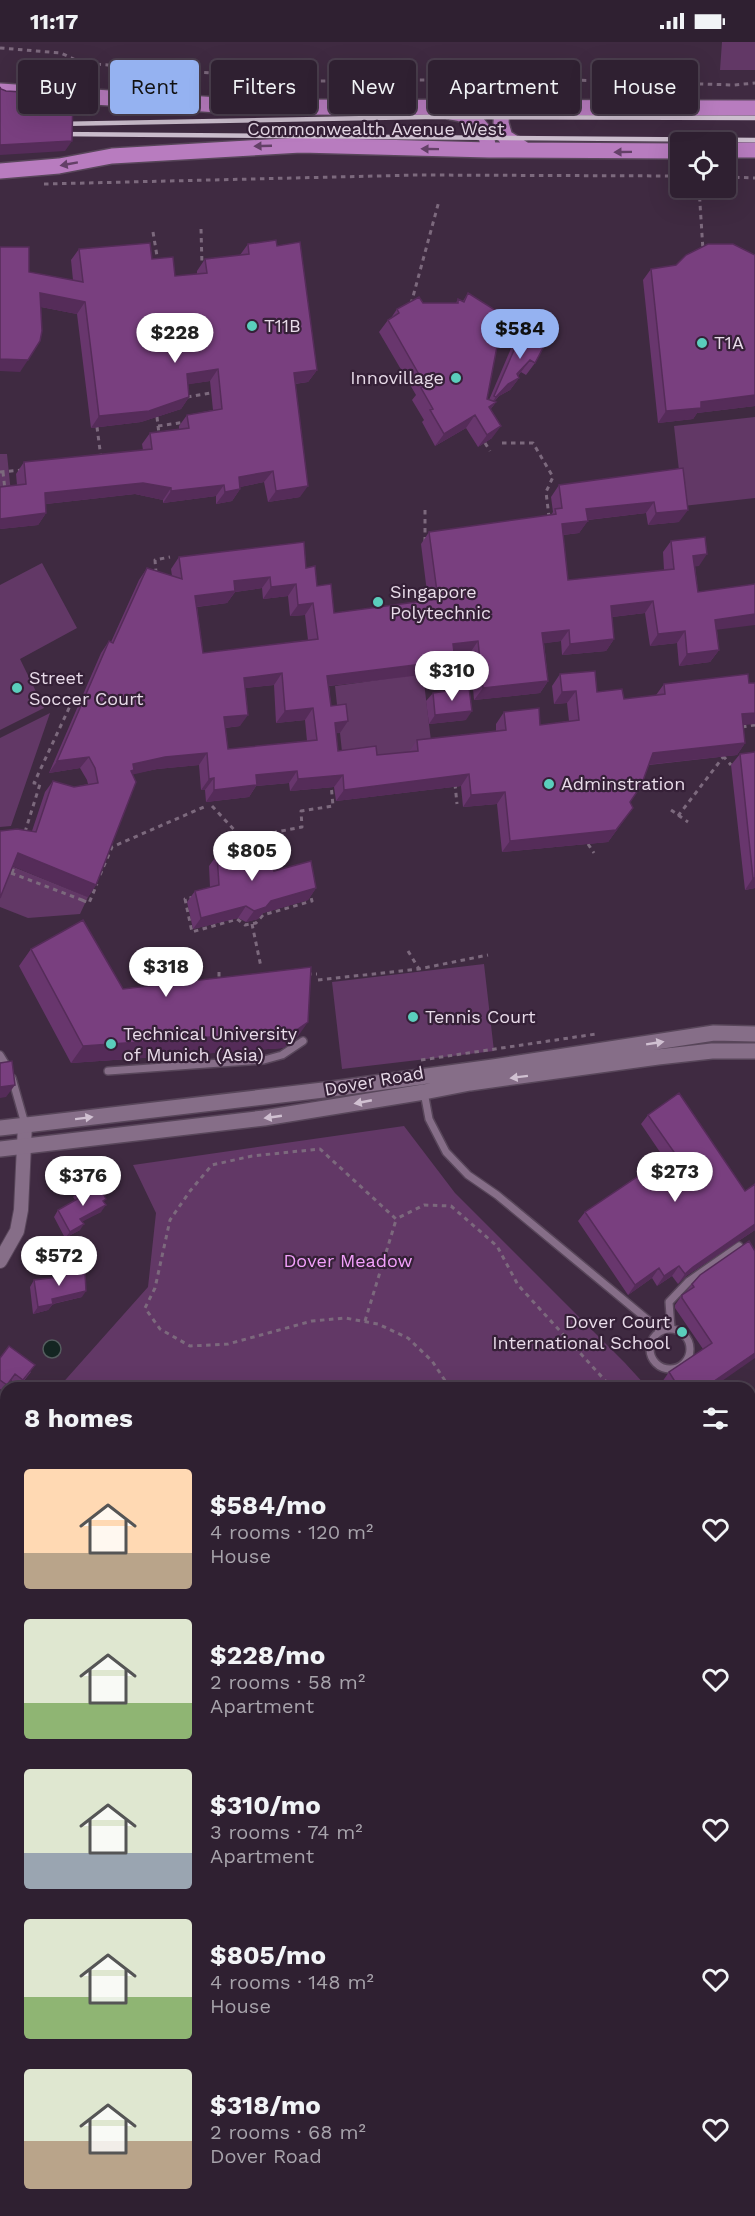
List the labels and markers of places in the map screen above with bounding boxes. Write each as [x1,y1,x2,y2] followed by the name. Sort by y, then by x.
[484,309,556,360] pin: $584
[139,313,211,364] pin: $228
[264,315,301,336] place label: T11B
[245,319,259,333] marker: T11B
[714,332,744,353] place label: T1A
[695,336,709,350] marker: T1A
[350,367,444,388] place label: Innovillage
[449,371,463,385] marker: Innovillage
[390,581,491,623] place label: Singapore Polytechnic
[371,595,385,609] marker: Singapore Polytechnic
[416,651,488,702] pin: $310
[29,667,144,709] place label: Street Soccer Court
[10,681,24,695] marker: Street Soccer Court
[561,773,685,794] place label: Adminstration
[542,777,556,791] marker: Adminstration
[216,831,288,882] pin: $805
[130,947,202,998] pin: $318
[425,1006,536,1027] place label: Tennis Court
[406,1010,420,1024] marker: Tennis Court
[123,1023,298,1065] place label: Technical University of Munich (Asia)
[104,1037,118,1051] marker: Technical University of Munich (Asia)
[639,1152,711,1203] pin: $273
[47,1156,119,1207] pin: $376
[23,1236,95,1287] pin: $572
[492,1311,670,1353] place label: Dover Court International School
[675,1325,689,1339] marker: Dover Court International School

